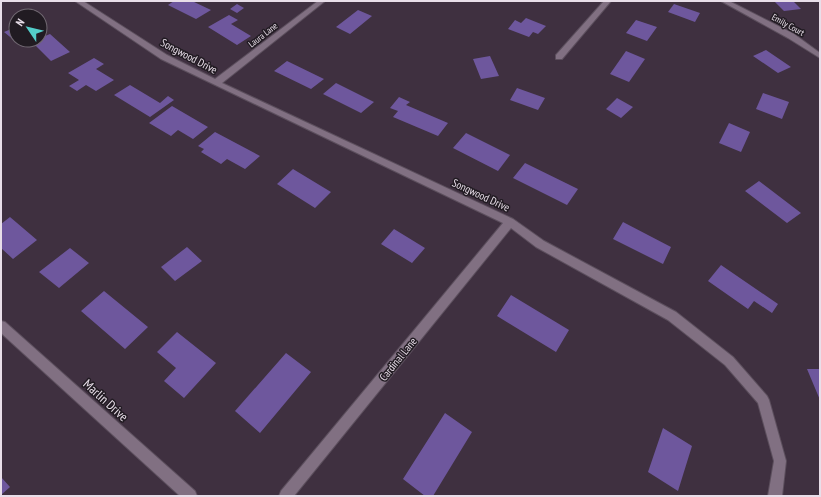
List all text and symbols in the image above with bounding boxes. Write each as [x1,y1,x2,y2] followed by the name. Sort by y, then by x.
[8,8,48,48] north arrow
[770,11,807,38] street label: Emily Court
[12,16,27,29] text: N
[246,20,280,49] street label: Laura Lane
[158,35,220,77] street label: Songwood Drive
[450,176,512,215] street label: Songwood Drive
[376,334,420,384] street label: Cardinal Lane
[80,376,132,425] street label: Marlin Drive

